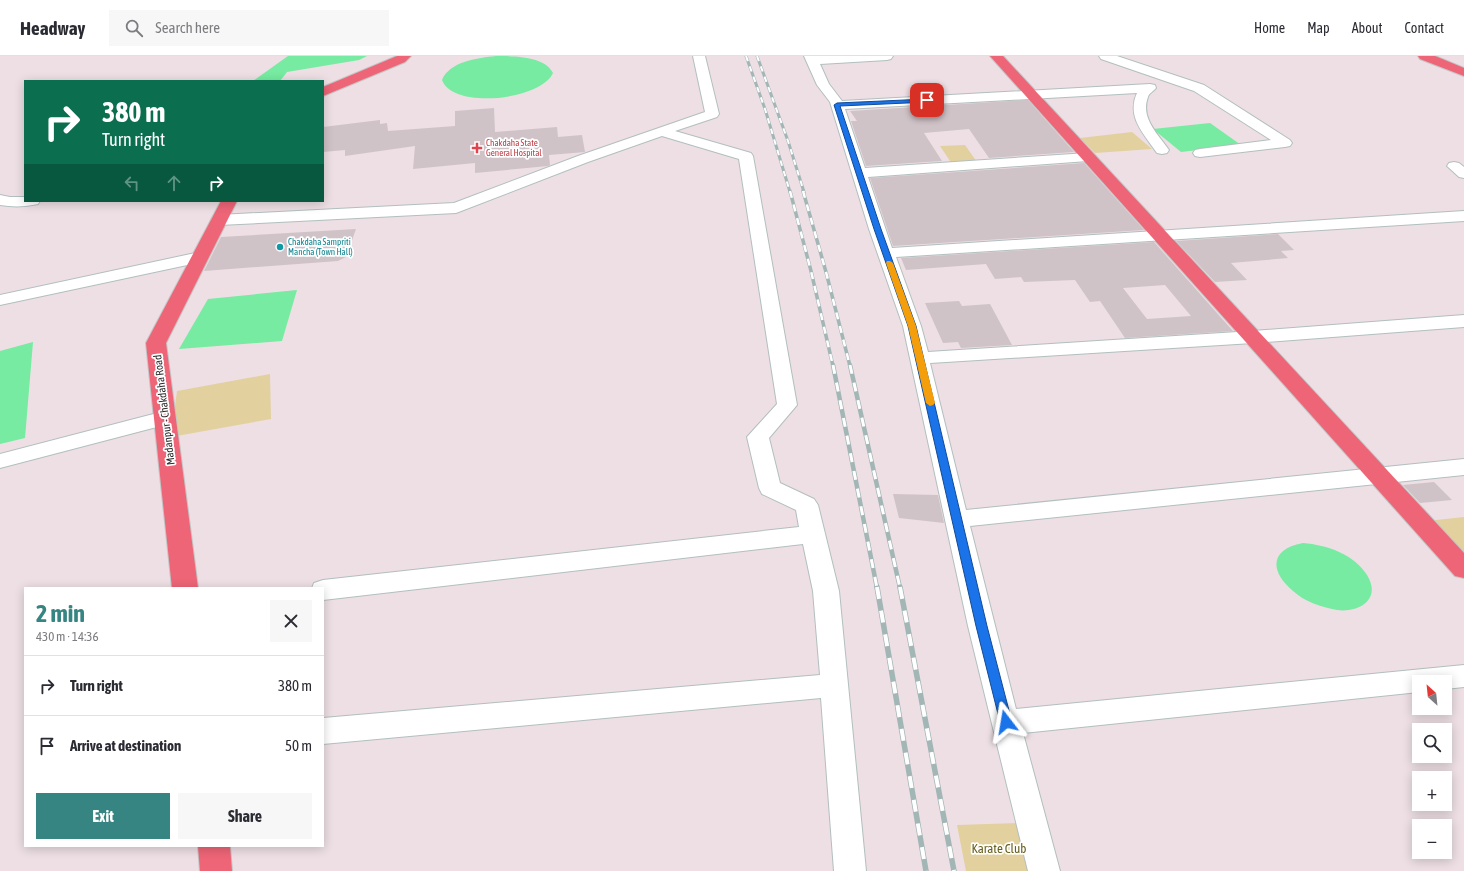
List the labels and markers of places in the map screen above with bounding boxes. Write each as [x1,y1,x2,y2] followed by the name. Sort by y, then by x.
[910,83,944,117] pin
[486,138,542,158] place label: Chakdaha State General Hospital
[471,142,483,154] marker: Chakdaha State General Hospital
[288,237,353,257] place label: Chakdaha Sampriti Mancha (Town Hall)
[275,242,285,252] marker: Chakdaha Sampriti Mancha (Town Hall)

